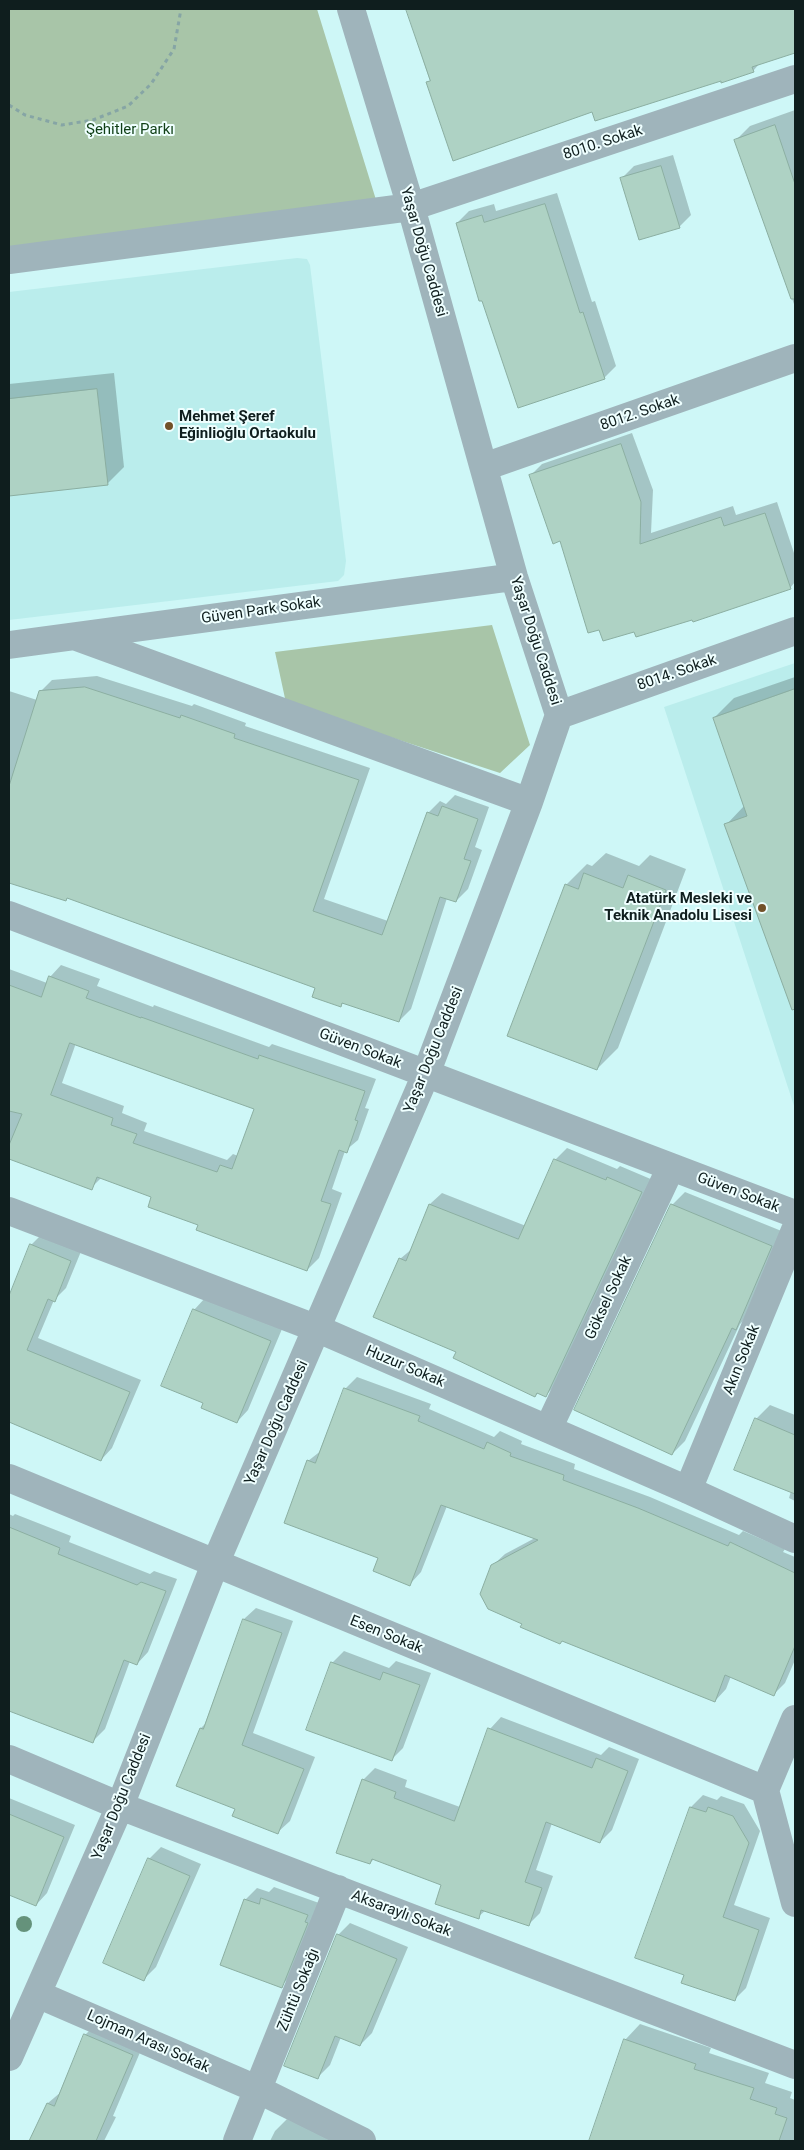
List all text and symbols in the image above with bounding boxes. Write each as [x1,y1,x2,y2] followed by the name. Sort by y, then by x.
[86,121,174,139] park label: Şehitler Parkı
[561,122,645,164] street label: 8010. Sokak
[396,185,450,319] street label: Yaşar Doğu Caddesi
[598,391,682,435] street label: 8012. Sokak
[179,408,316,443] place label: Mehmet Şeref Eğinlioğlu Ortaokulu
[163,420,175,432] marker: Mehmet Şeref Eğinlioğlu Ortaokulu
[506,574,564,708] street label: Yaşar Doğu Caddesi
[200,594,322,628] street label: Güven Park Sokak
[635,651,719,695] street label: 8014. Sokak
[604,890,752,925] place label: Atatürk Mesleki ve Teknik Anadolu Lisesi
[756,902,768,914] marker: Atatürk Mesleki ve Teknik Anadolu Lisesi
[400,984,468,1116] street label: Yaşar Doğu Caddesi
[316,1025,404,1073] street label: Güven Sokak
[694,1169,782,1217] street label: Güven Sokak
[582,1253,636,1343] street label: Göksel Sokak
[720,1322,764,1398] street label: Akın Sokak
[363,1342,447,1392] street label: Huzur Sokak
[241,1358,313,1488] street label: Yaşar Doğu Caddesi
[347,1612,425,1658] street label: Esen Sokak
[88,1731,156,1863] street label: Yaşar Doğu Caddesi
[349,1887,453,1941] street label: Aksaraylı Sokak
[274,1946,324,2034] street label: Zühtü Sokağı
[84,2007,212,2077] street label: Lojman Arası Sokak

